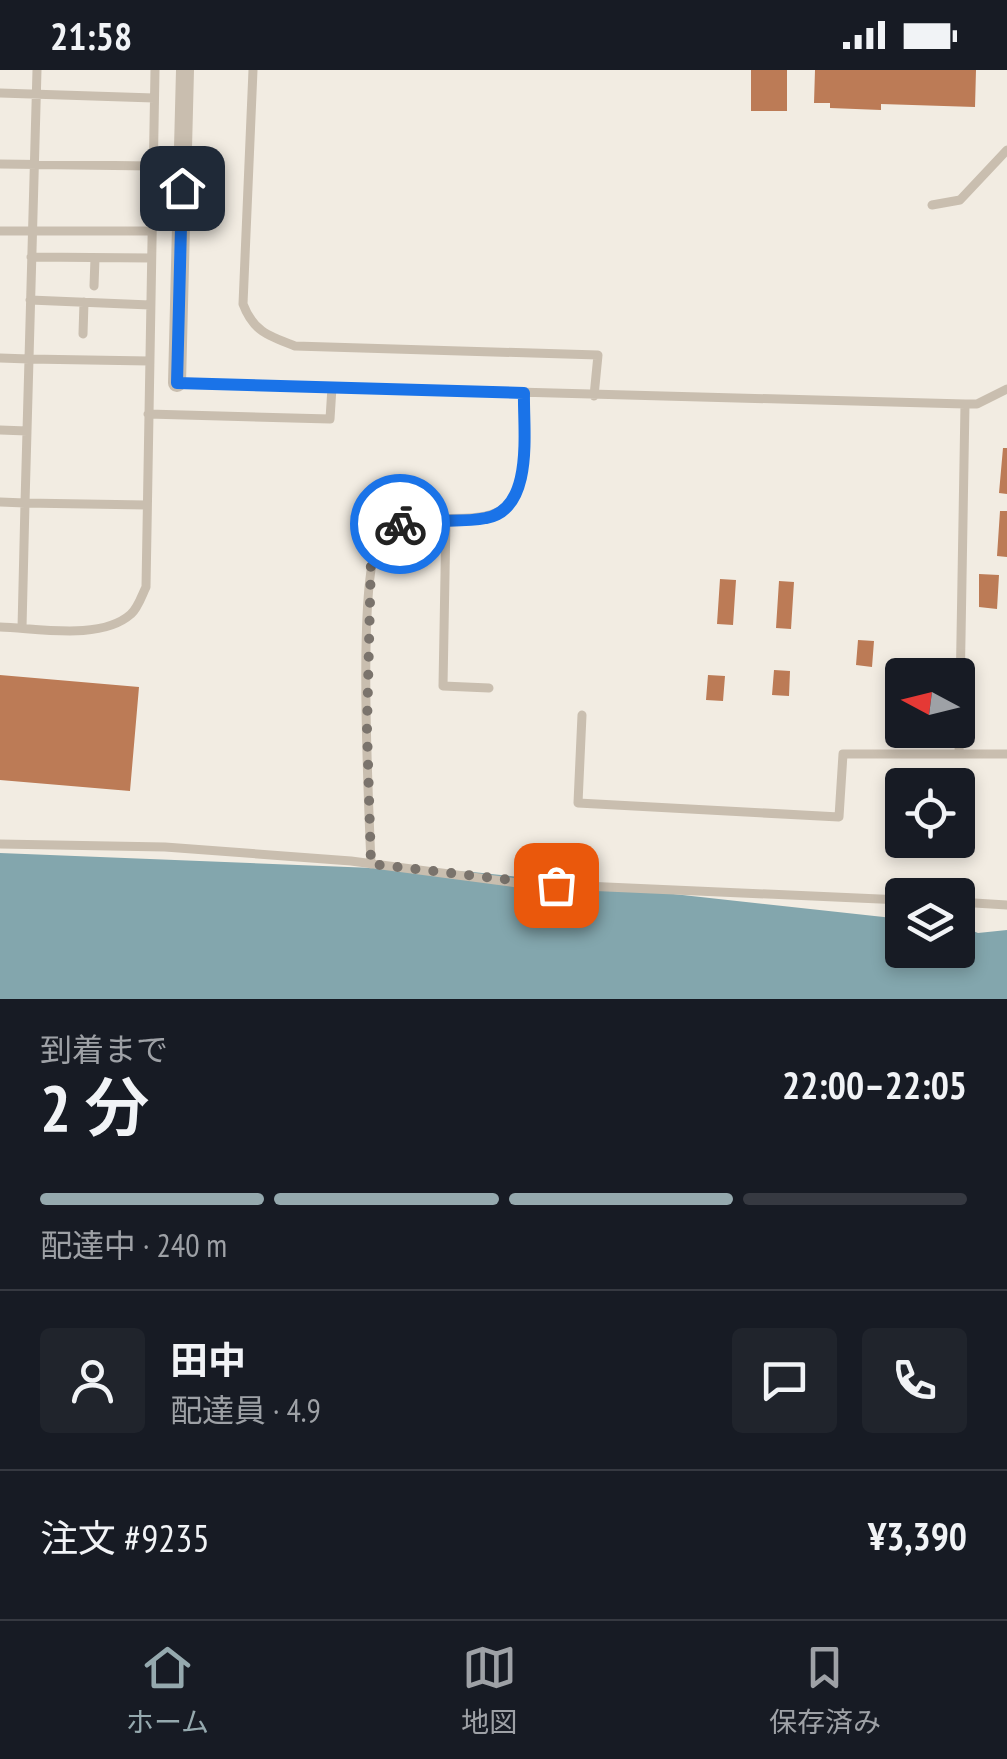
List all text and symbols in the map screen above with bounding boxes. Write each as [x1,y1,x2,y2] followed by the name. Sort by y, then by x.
[50,11,132,60] text: 21:58
[140,146,225,231] pin
[155,161,210,216] icon: home
[350,474,450,574] courier
[373,497,428,552] icon: bike
[885,658,975,748] north arrow
[885,658,975,968] map controls
[885,768,975,858] button: locate
[514,843,599,928] pin
[529,858,584,913] icon: bag
[885,878,975,968] button: layers
[40,1028,168,1070] text: 到着まで
[782,1060,967,1109] text: 22:00–22:05
[40,1065,149,1149] text: 2 分
[40,1224,227,1266] text: 配達中 · 240 m
[40,1328,145,1433] button: person
[732,1328,837,1433] button: chat
[862,1328,967,1433] button: phone
[170,1335,246,1384] text: 田中
[170,1389,321,1431] text: 配達員 · 4.9
[868,1511,967,1560] text: ¥3,390
[40,1513,210,1562] text: 注文 #9235
[126,1640,209,1740] tab: ホーム
[461,1640,517,1740] tab: 地図
[769,1640,881,1740] tab: 保存済み

